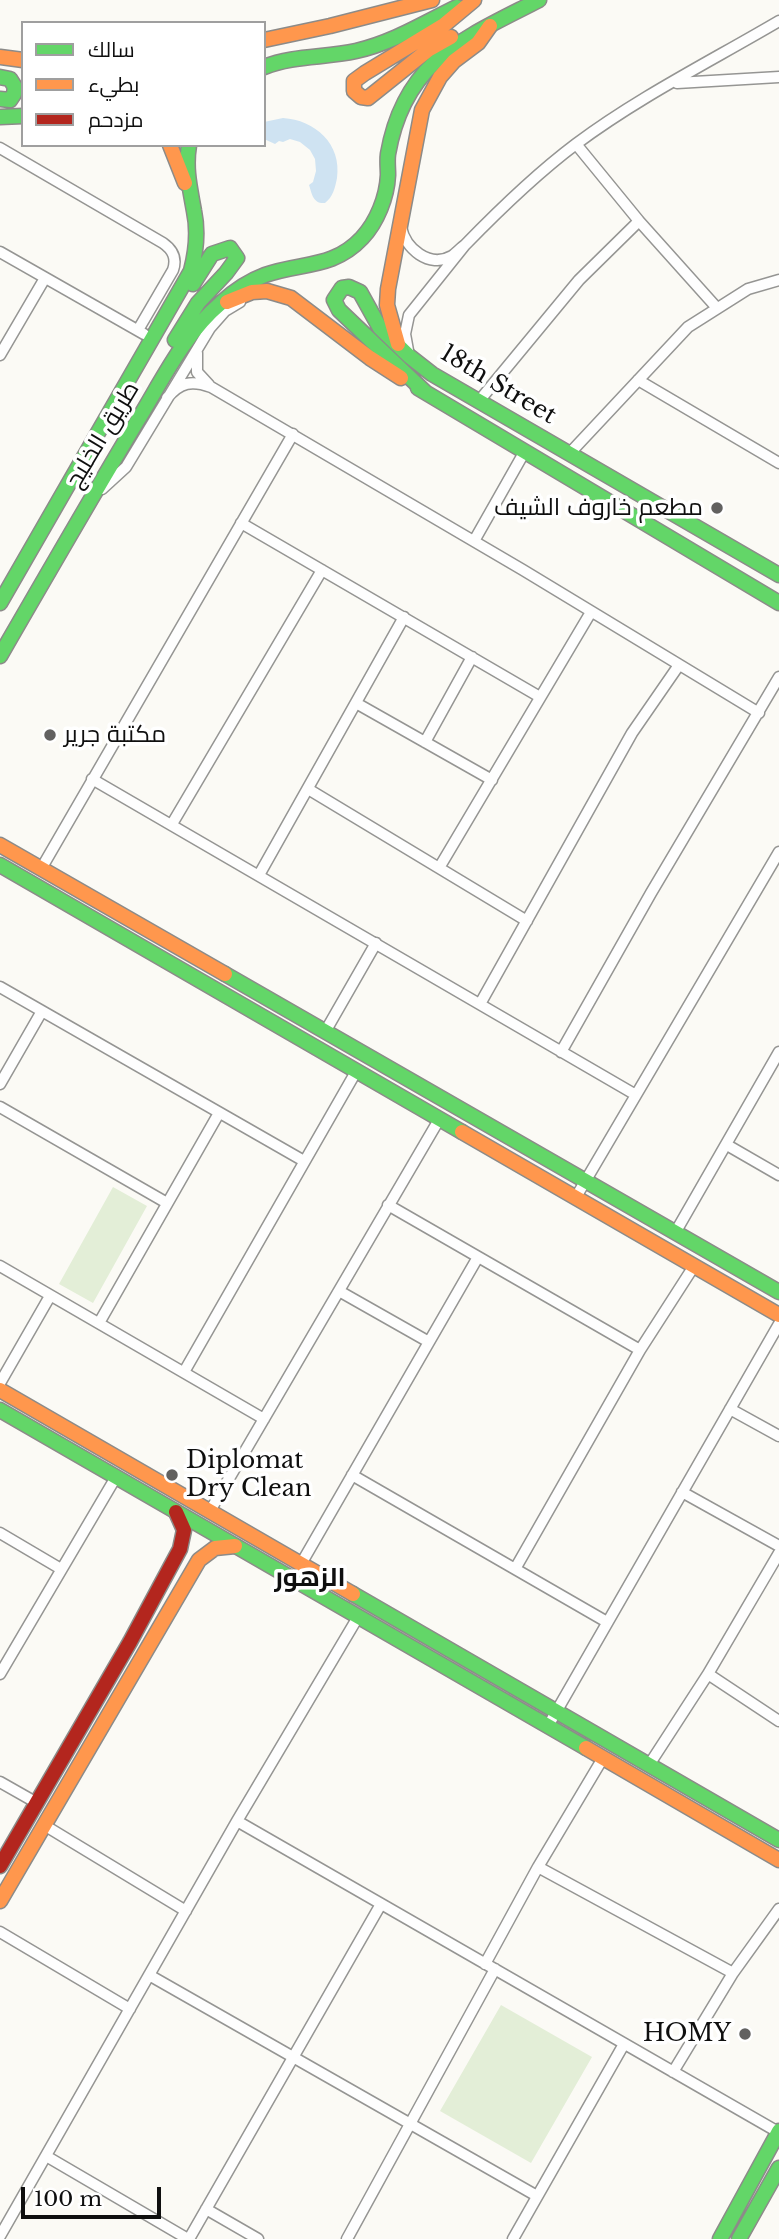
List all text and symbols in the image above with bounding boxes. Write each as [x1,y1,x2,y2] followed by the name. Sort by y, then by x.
[21,21,266,147] legend
[88,37,135,63] text: سالك
[88,72,139,98] text: بطيء
[88,107,143,133] text: مزدحم
[435,339,561,431] street label: 18th Street
[60,377,146,493] street label: طريق الخليج
[494,494,703,522] place label: مطعم خاروف الشيف
[709,500,725,516] marker: مطعم خاروف الشيف
[64,721,166,749] place label: مكتبة جرير
[42,727,58,743] marker: مكتبة جرير
[186,1447,312,1503] place label: Diplomat Dry Clean
[164,1467,180,1483] marker: Diplomat Dry Clean
[274,1563,346,1595] district label: الزهور
[643,2020,731,2048] place label: HOMY
[737,2026,753,2042] marker: HOMY
[24,2172,164,2216] scale bar
[34,2186,102,2212] text: 100 m

